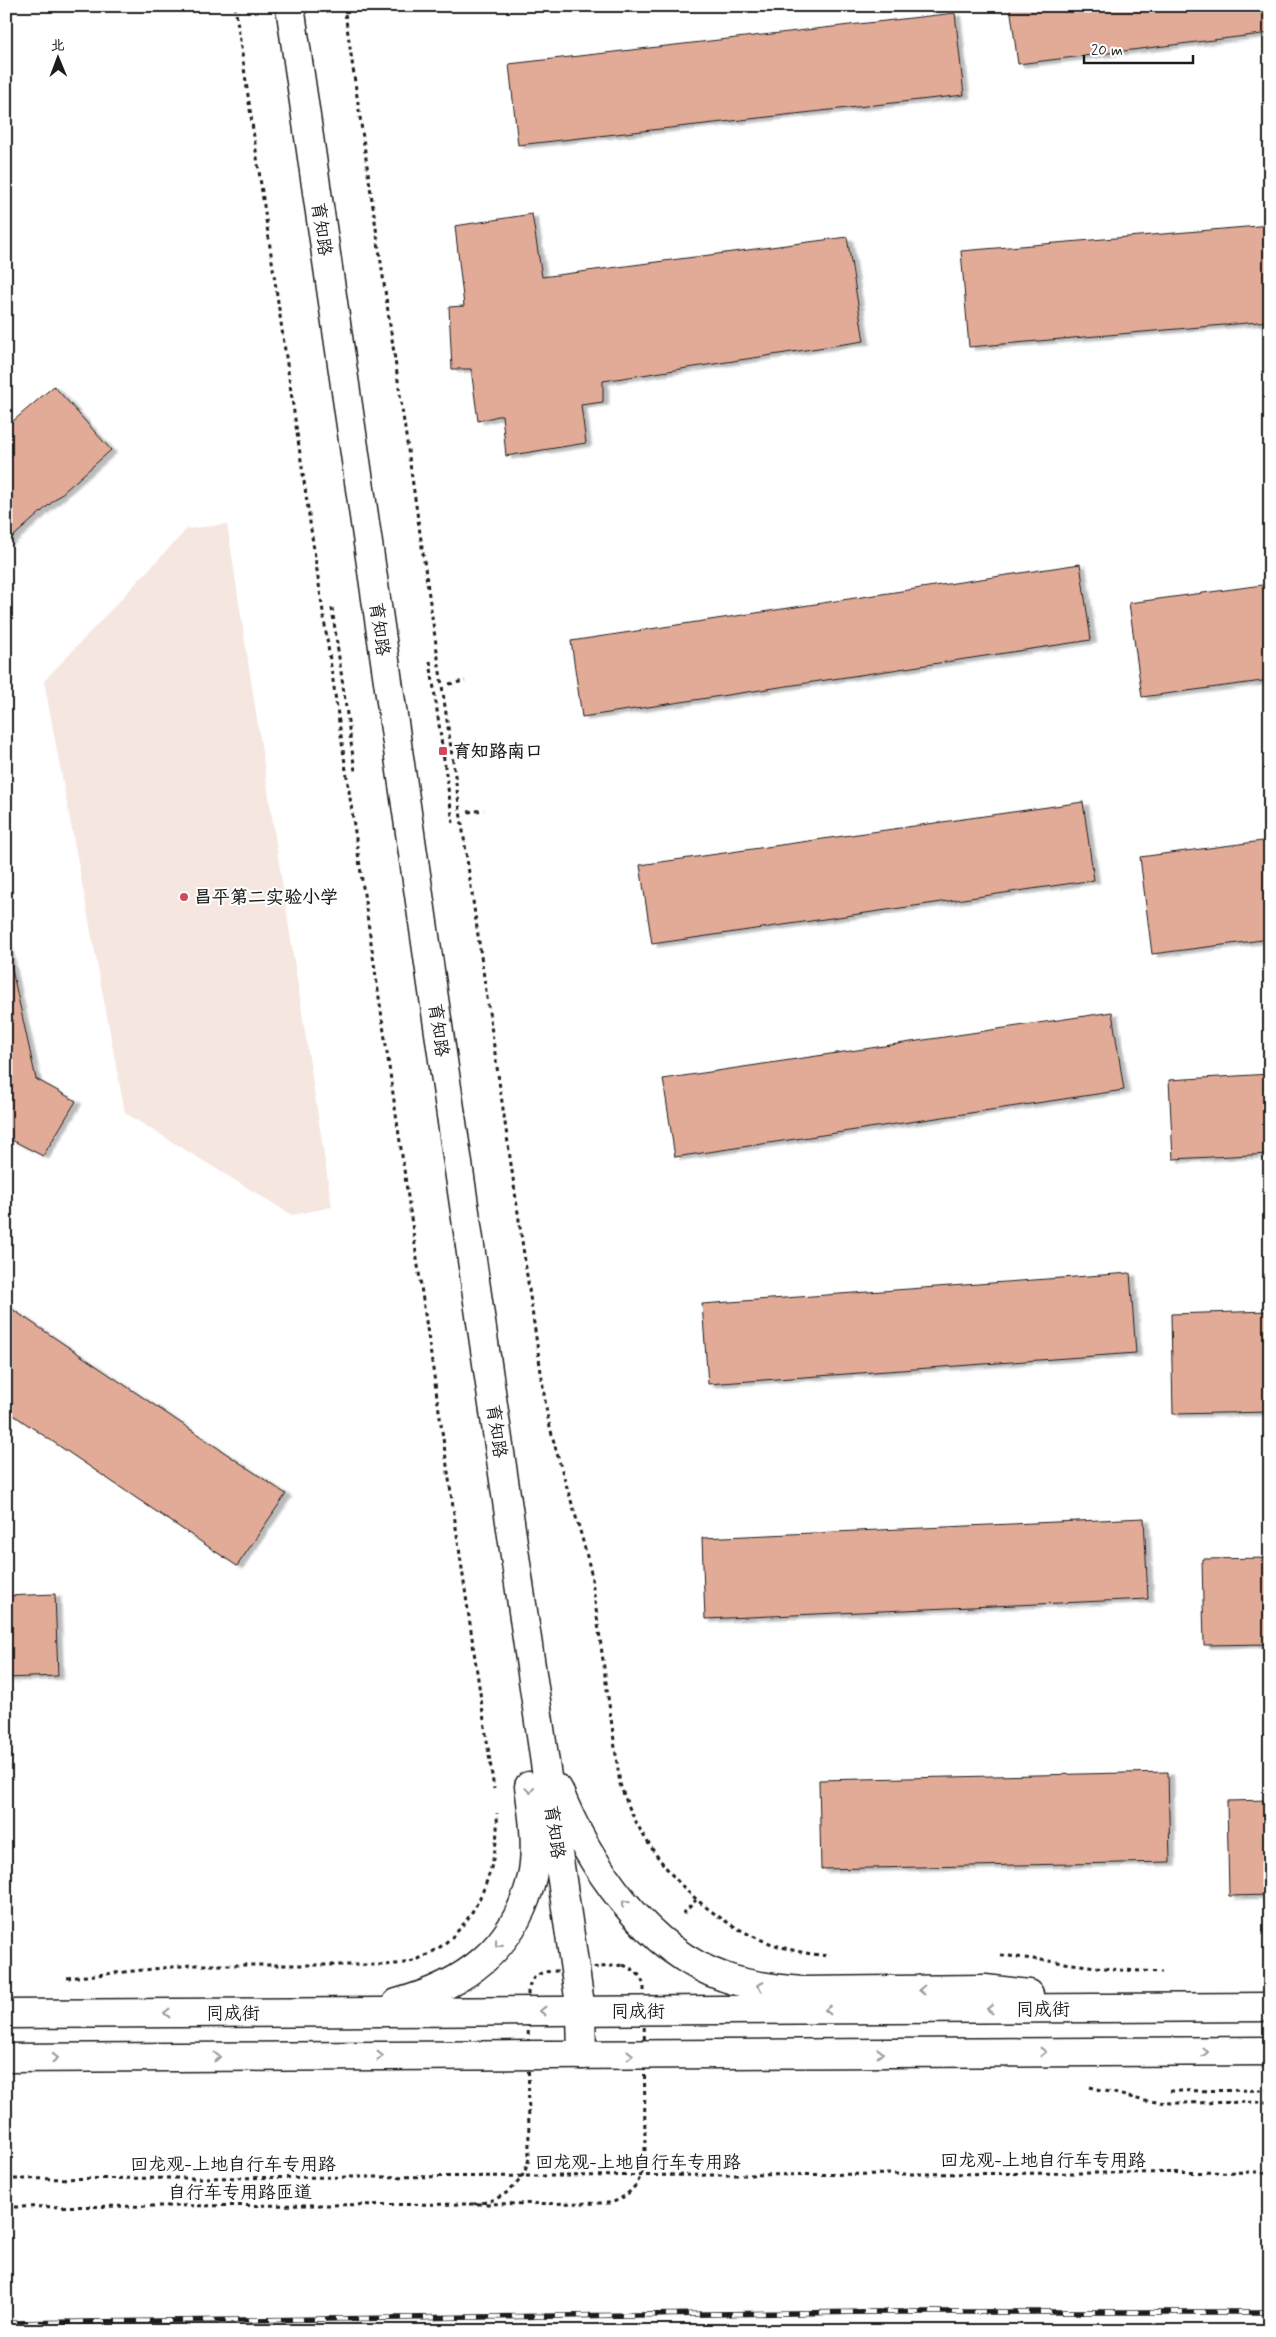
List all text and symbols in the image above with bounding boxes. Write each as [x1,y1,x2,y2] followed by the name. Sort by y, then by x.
[32,32,82,82] north arrow
[1084,32,1192,64] scale bar
[51,37,65,55] text: 北
[1091,41,1123,61] text: 20 m
[305,201,337,258] street label: 育知路
[363,601,395,658] street label: 育知路
[453,740,543,764] place label: 育知路南口
[437,745,449,757] marker: 育知路南口
[194,886,338,910] place label: 昌平第二实验小学
[178,891,190,903] marker: 昌平第二实验小学
[422,1002,454,1059] street label: 育知路
[480,1403,512,1460] street label: 育知路
[524,1787,535,1795] one-way arrow
[538,1804,570,1861] street label: 育知路
[622,1900,630,1909] one-way arrow
[496,1938,504,1947] one-way arrow
[755,1981,764,1992] one-way arrow
[917,1985,925,1995] one-way arrow
[1016,1998,1070,2022] street label: 同成街
[611,2000,665,2024] street label: 同成街
[206,2002,260,2026] street label: 同成街
[986,2004,994,2014] one-way arrow
[824,2005,832,2015] one-way arrow
[539,2006,546,2016] one-way arrow
[162,2008,170,2018] one-way arrow
[1039,2047,1047,2058] one-way arrow
[1202,2047,1210,2057] one-way arrow
[877,2048,885,2058] one-way arrow
[627,2050,635,2060] one-way arrow
[376,2051,384,2061] one-way arrow
[214,2052,222,2062] one-way arrow
[52,2053,59,2063] one-way arrow
[940,2149,1146,2173] street label: 回龙观-上地自行车专用路
[535,2151,741,2175] street label: 回龙观-上地自行车专用路
[130,2153,336,2177] street label: 回龙观-上地自行车专用路
[168,2181,312,2205] street label: 自行车专用路匝道

